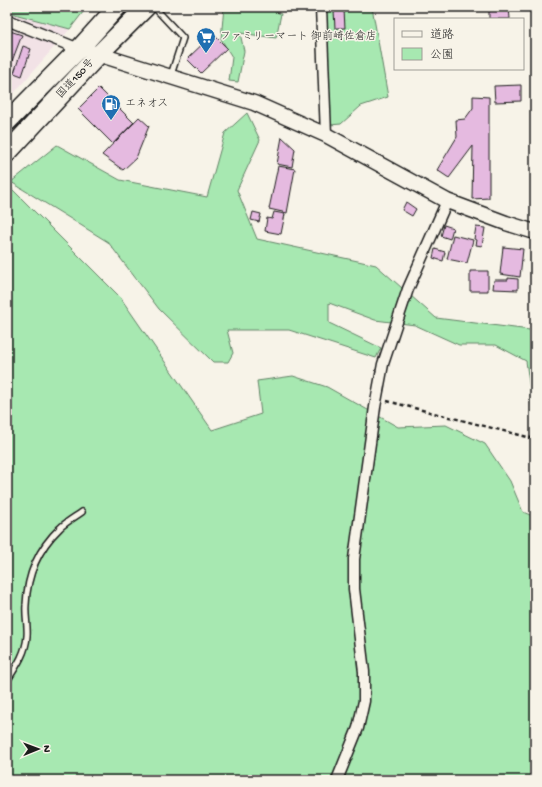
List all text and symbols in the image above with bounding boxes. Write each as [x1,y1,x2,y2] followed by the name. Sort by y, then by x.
[394,18,524,70] legend
[195,26,217,54] supermarket icon: ファミリーマート 御前崎佐倉店
[430,28,454,43] text: 道路
[220,30,377,43] place label: ファミリーマート 御前崎佐倉店
[430,48,454,63] text: 公園
[54,56,97,101] street label: 国道150号
[100,93,122,121] fuel station icon: エネオス
[125,98,168,110] place label: エネオス
[18,729,58,769] north arrow
[40,745,52,753] text: N

